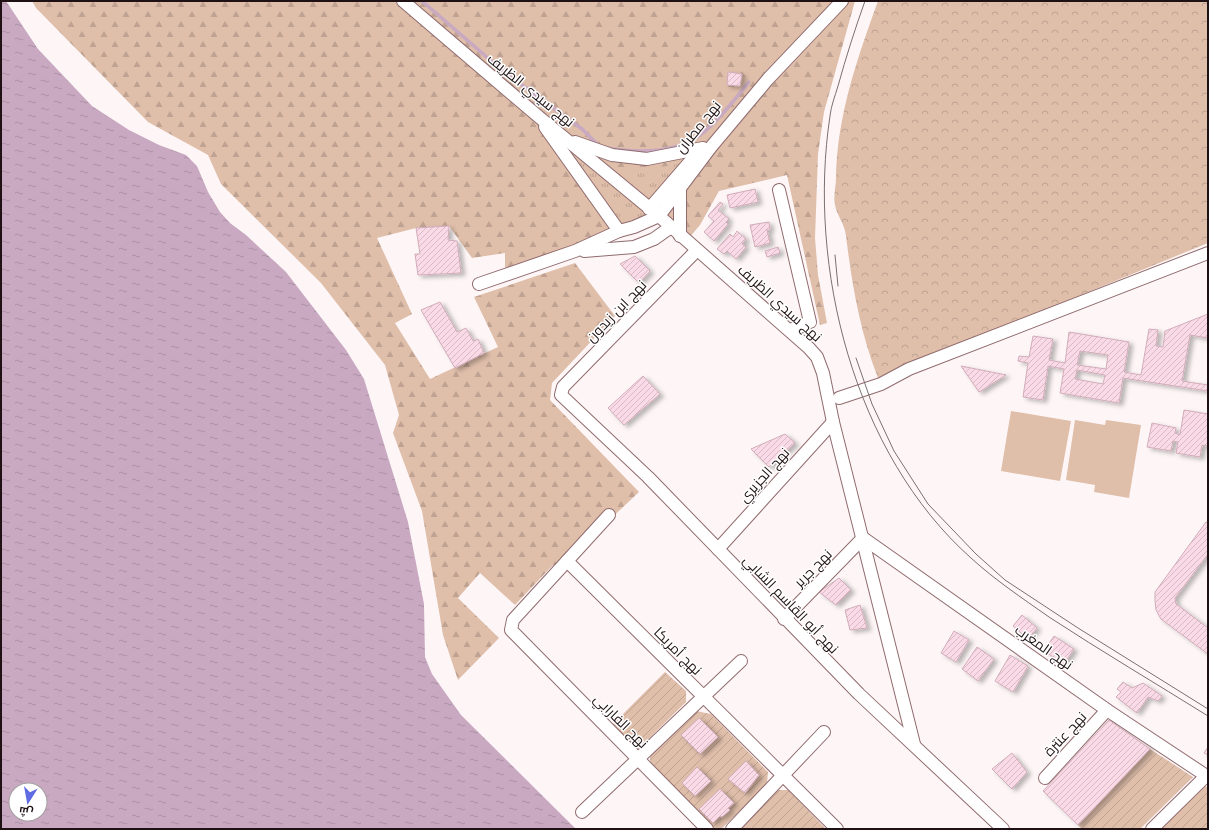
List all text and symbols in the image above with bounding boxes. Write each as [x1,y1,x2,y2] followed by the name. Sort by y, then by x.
[482,49,578,133] street label: نهج سيدي الظريف
[671,97,725,157] street label: نهج مطران
[732,260,826,348] street label: نهج سيدي الظريف
[582,276,650,346] street label: نهج ابن زيدون
[735,444,795,508] street label: نهج الجزيري
[789,545,836,592] street label: نهج جرير
[737,551,843,659] street label: نهج أبو القاسم الشابي
[1011,620,1077,674] street label: نهج المغرب
[650,623,706,679] street label: نهج أمريكا
[588,690,652,754] street label: نهج الفارابي
[1040,708,1090,760] street label: نهج عنترة
[8,782,48,822] north arrow
[18,804,34,820] text: ش

